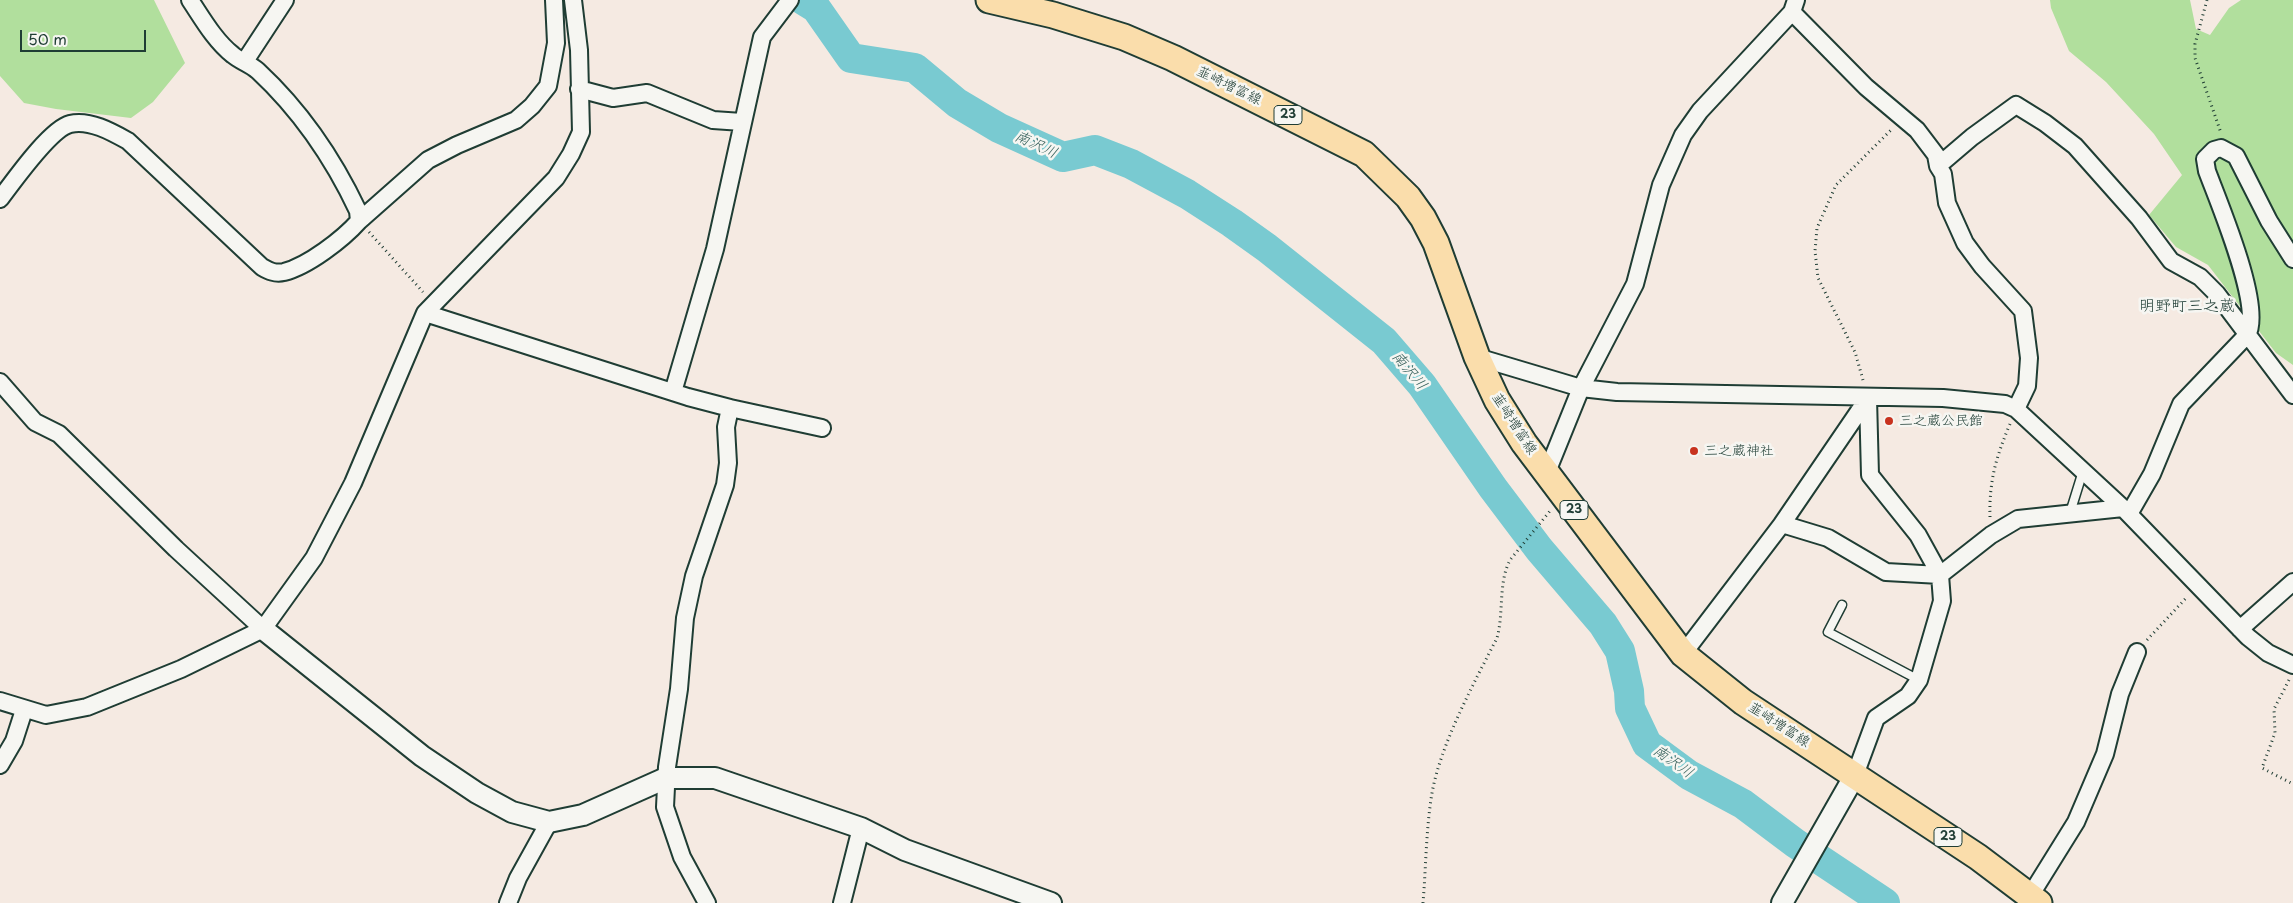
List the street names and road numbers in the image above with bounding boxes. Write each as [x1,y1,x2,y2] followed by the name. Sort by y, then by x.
[1194,63,1264,109] street label: 韮崎増富線
[1274,106,1302,124] road number: 23
[1488,390,1540,458] street label: 韮崎増富線
[1560,500,1588,520] road number: 23
[1745,699,1813,751] street label: 韮崎増富線
[1934,828,1962,846] road number: 23

